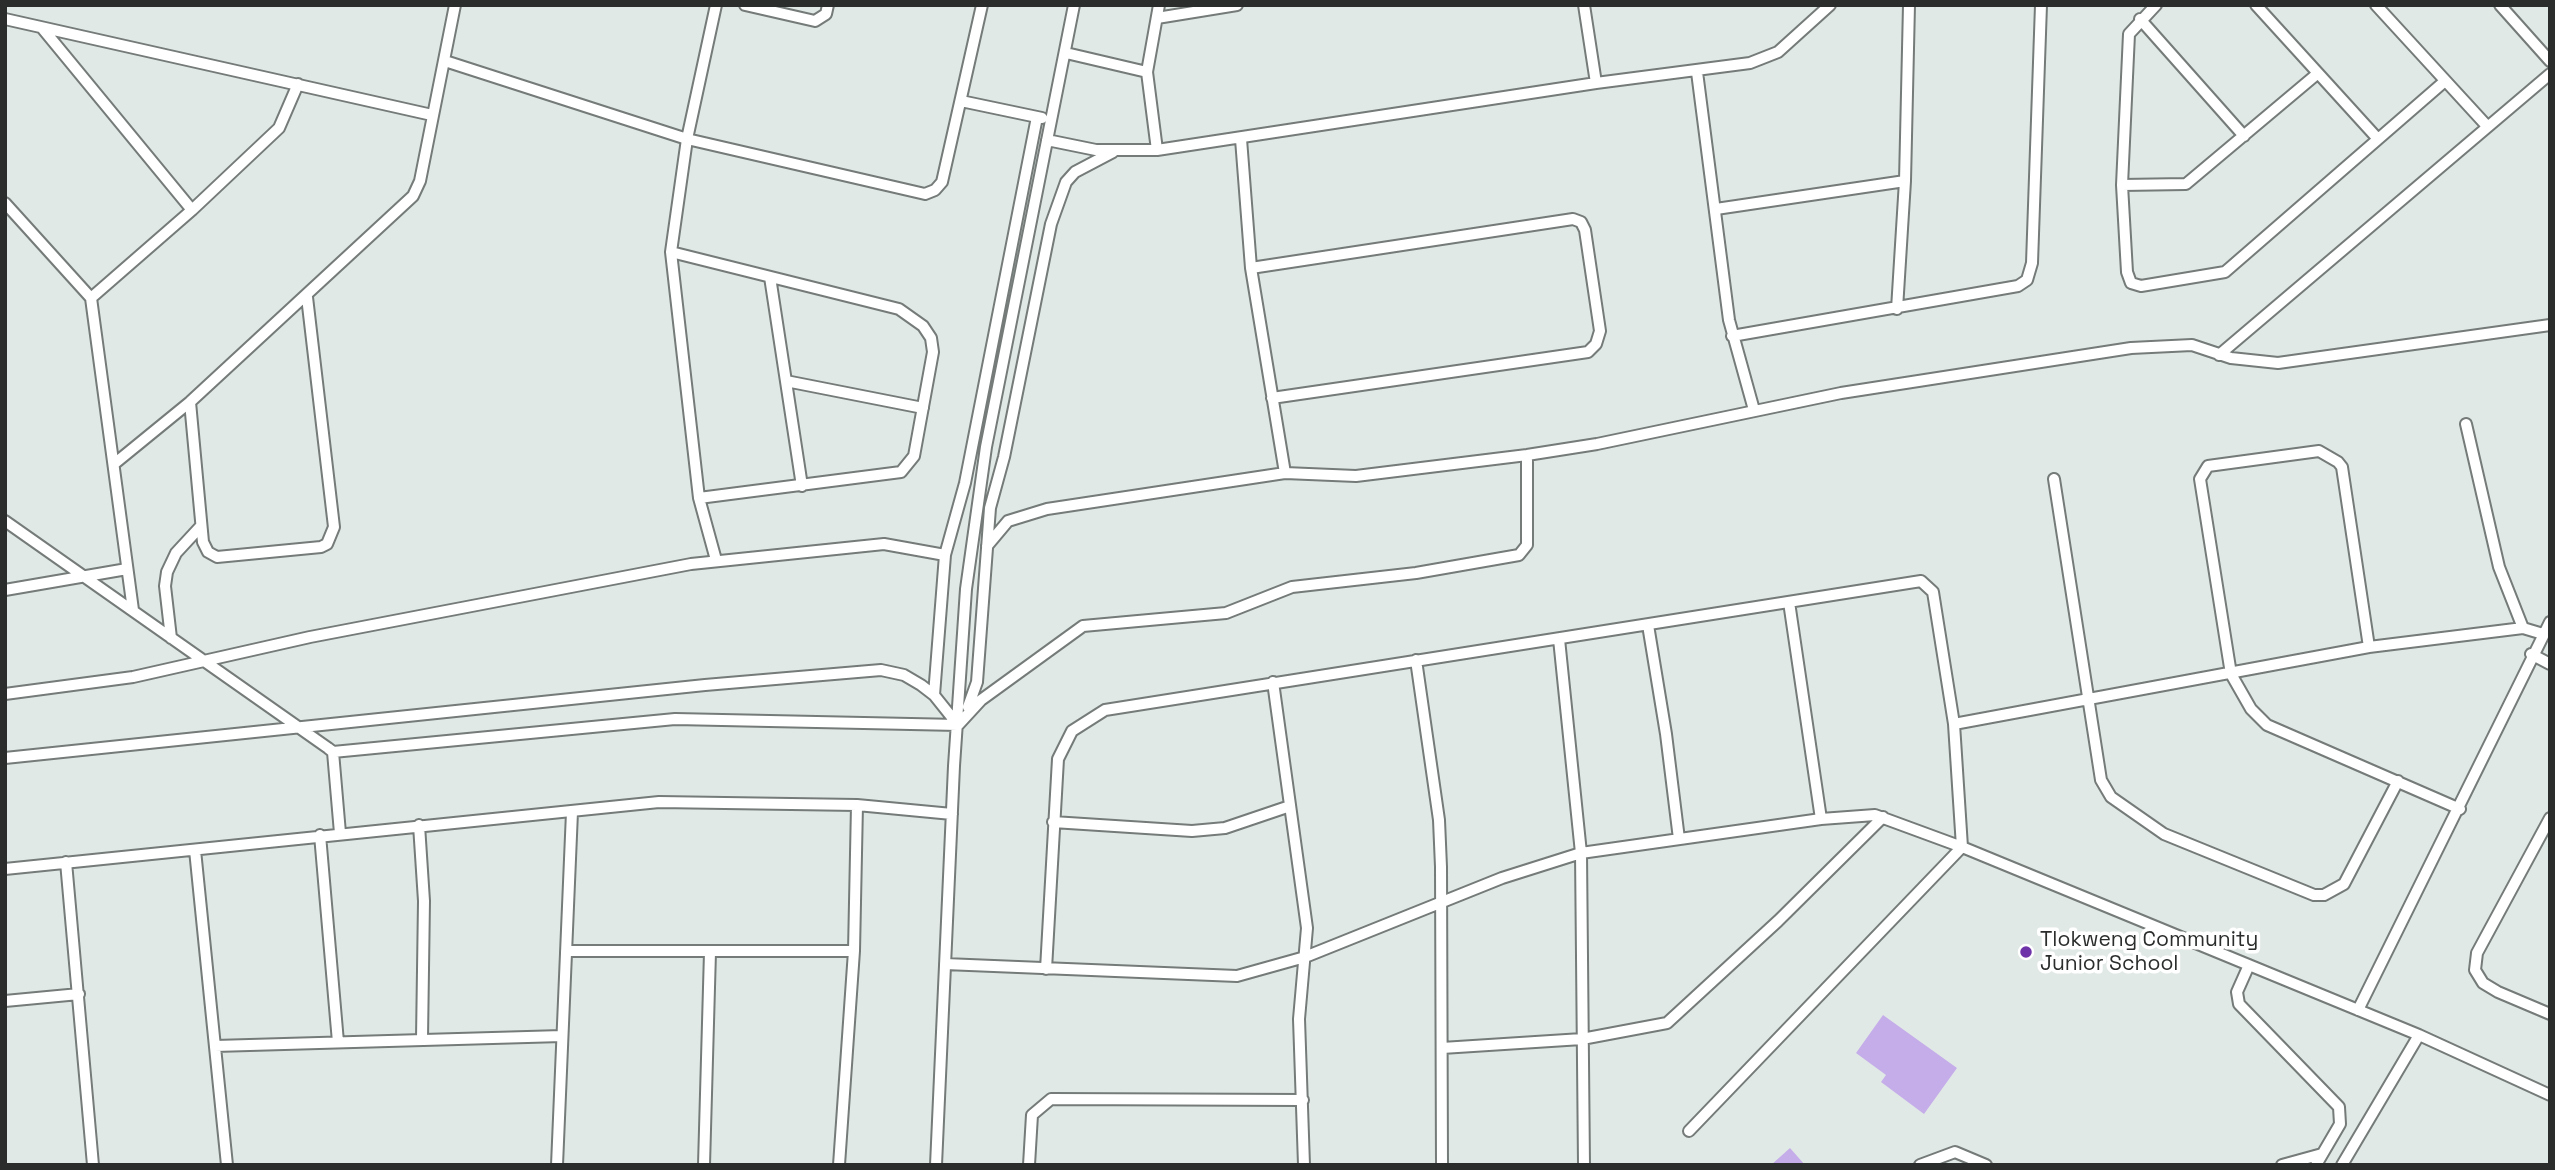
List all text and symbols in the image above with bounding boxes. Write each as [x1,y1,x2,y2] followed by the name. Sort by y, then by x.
[2040,927,2258,977] place label: Tlokweng Community Junior School
[2018,944,2034,960] marker: Tlokweng Community Junior School

